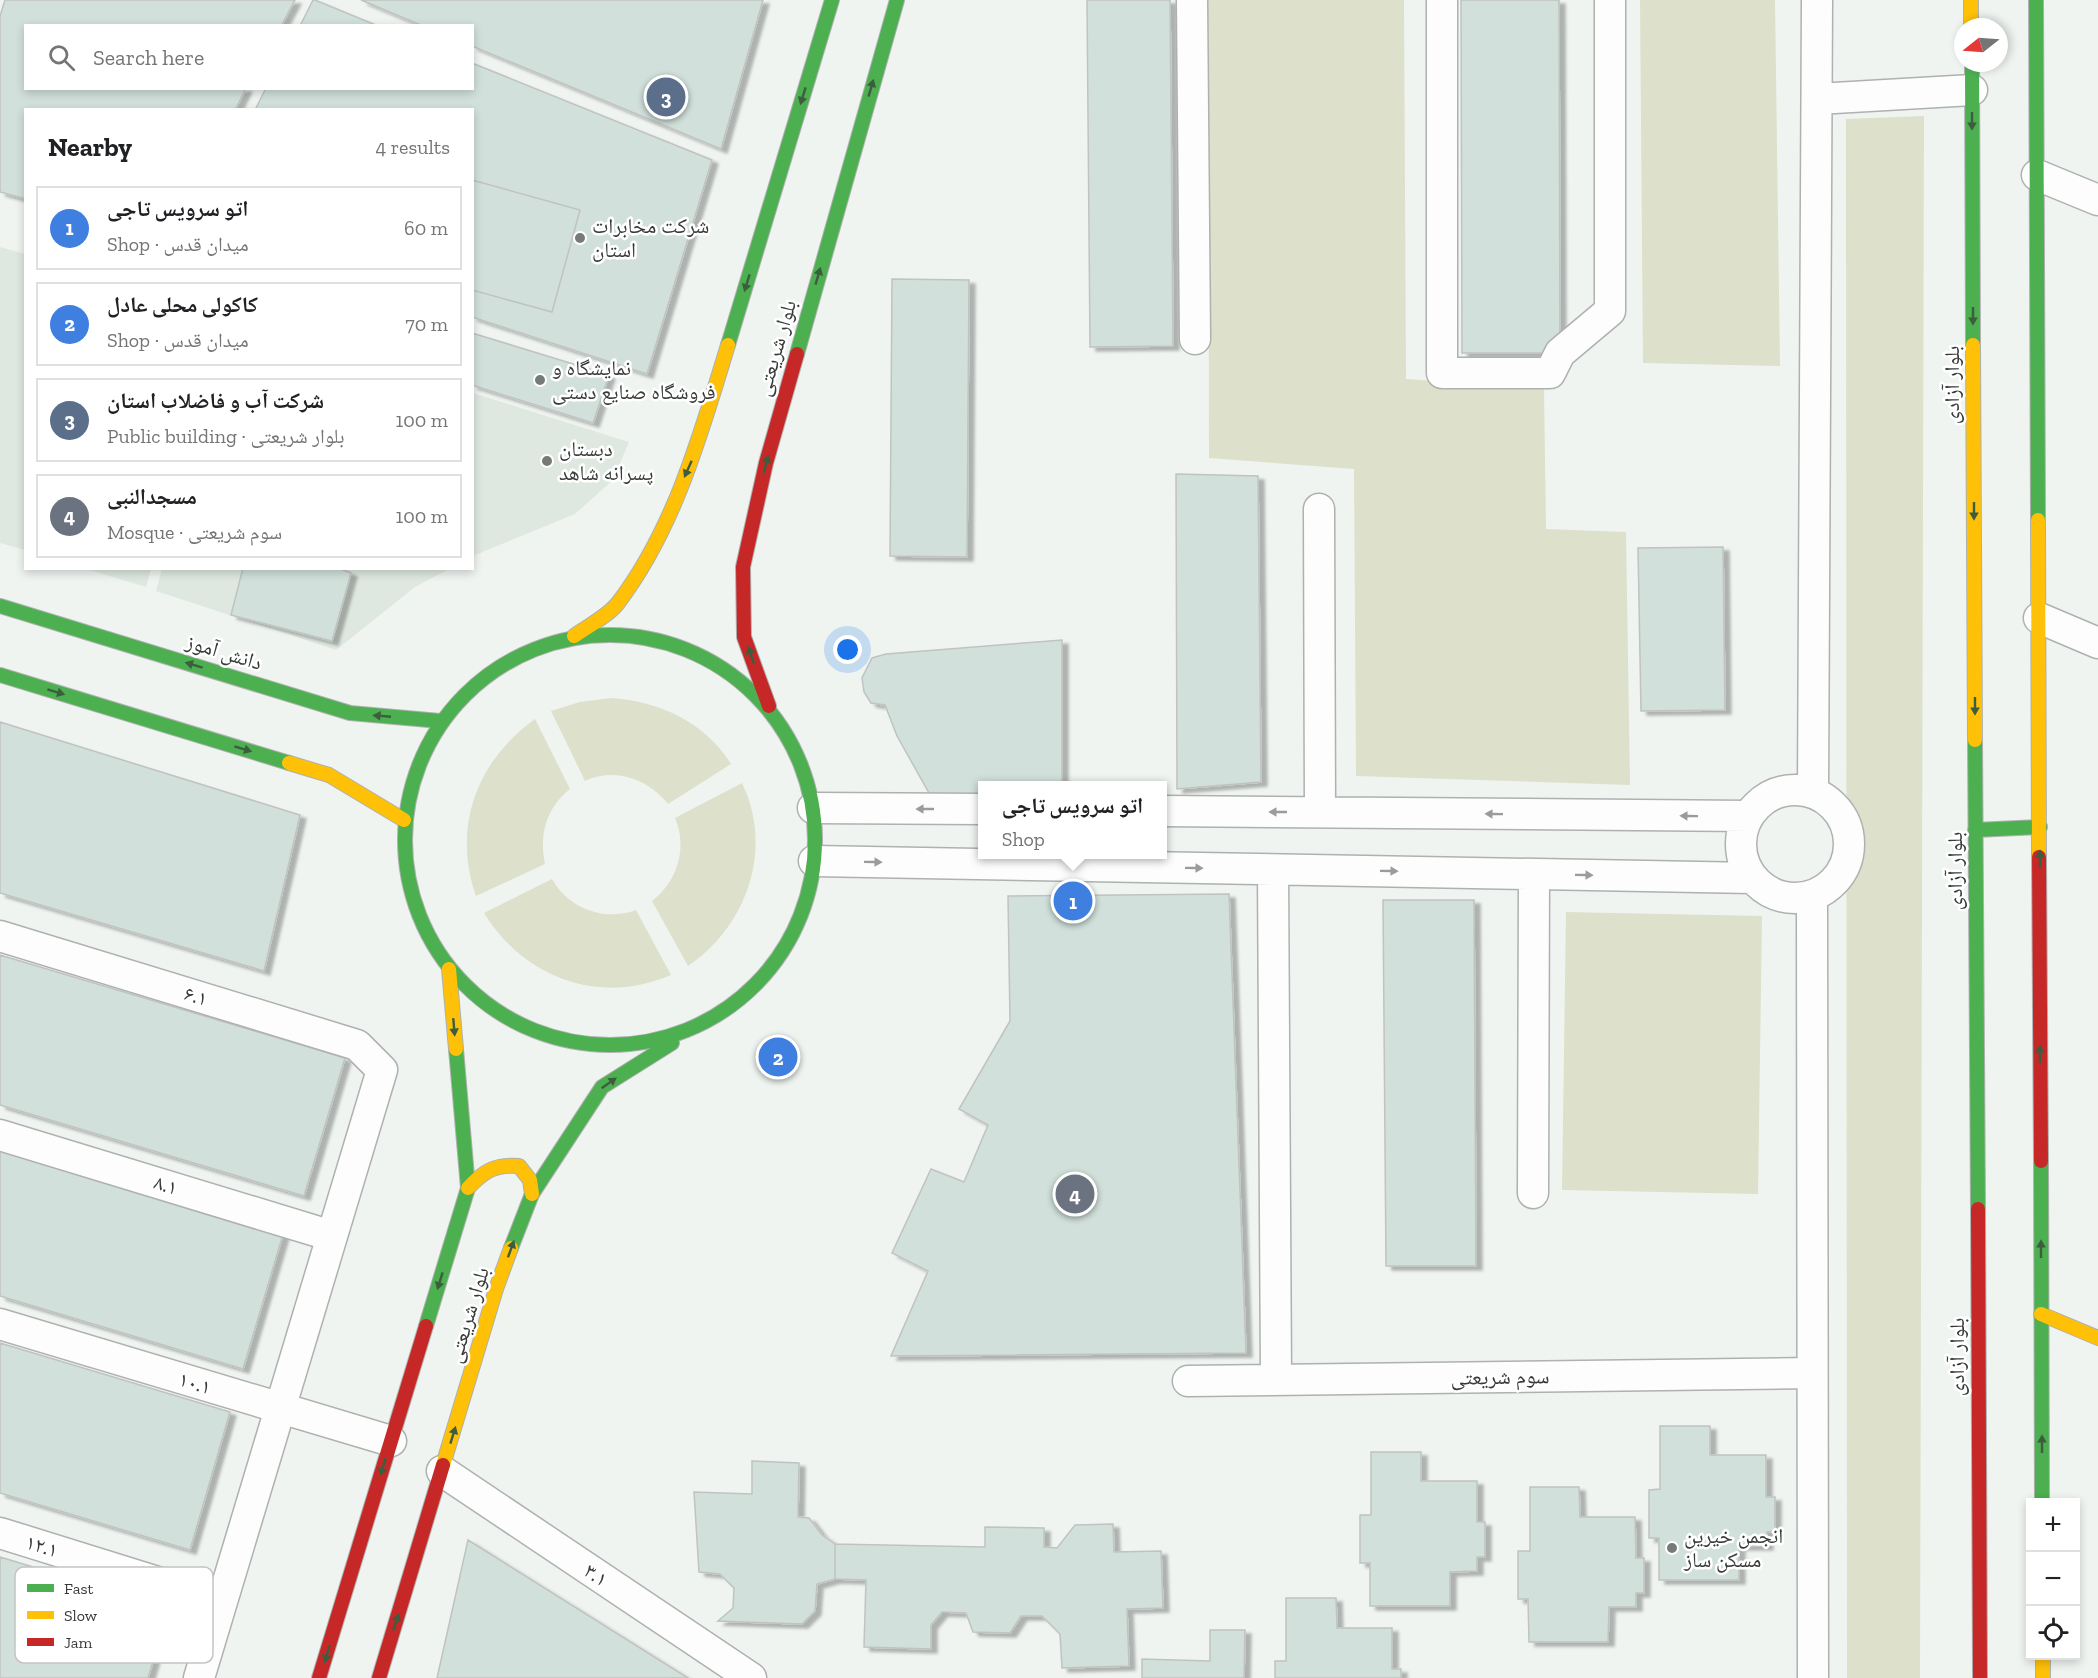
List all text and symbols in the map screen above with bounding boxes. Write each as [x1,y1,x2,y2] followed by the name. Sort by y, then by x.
[1954,18,2008,72] north arrow
[24,24,474,90] search box
[45,41,78,74] icon: search
[93,44,204,71] text: Search here
[646,74,686,120] pin: 3
[867,79,876,97] one-way arrow
[798,87,807,105] one-way arrow
[1967,112,1977,131] one-way arrow
[48,131,132,163] text: Nearby
[375,135,450,159] text: 4 results
[107,195,249,222] text: اتو سرویس تاجی
[592,213,709,262] place label: شرکت مخابرات استان
[65,216,74,240] text: 1
[404,216,448,240] text: 60 m
[573,231,587,245] marker: شرکت مخابرات استان
[107,232,249,256] text: Shop · میدان قدس
[814,267,824,285] one-way arrow
[742,274,751,292] one-way arrow
[107,291,258,318] text: کاکولی محلی عادل
[750,297,802,399] street label: بلوار شریعتی
[1968,307,1978,326] one-way arrow
[64,312,75,336] text: 2
[405,312,448,336] text: 70 m
[107,328,249,352] text: Shop · میدان قدس
[1939,346,1964,424] street label: بلوار آزادی
[552,355,716,405] place label: نمایشگاه و فروشگاه صنایع دستی
[533,373,547,387] marker: نمایشگاه و فروشگاه صنایع دستی
[107,387,324,414] text: شرکت آب و فاضلاب استان
[64,408,75,432] text: 3
[395,408,448,432] text: 100 m
[107,424,344,448] text: Public building · بلوار شریعتی
[559,436,653,485] place label: دبستان پسرانه شاهد
[540,454,554,468] marker: دبستان پسرانه شاهد
[762,455,771,473] one-way arrow
[683,460,693,478] one-way arrow
[107,483,197,510] text: مسجدالنبی
[1969,502,1979,521] one-way arrow
[64,504,75,528] text: 4
[395,504,448,528] text: 100 m
[107,520,282,544] text: Mosque · سوم شریعتی
[182,628,265,676] street label: دانش آموز
[833,635,862,664] your location
[745,646,755,664] one-way arrow
[185,660,203,669] one-way arrow
[47,688,65,697] one-way arrow
[1970,697,1980,716] one-way arrow
[372,711,391,721] one-way arrow
[234,745,252,754] one-way arrow
[978,781,1167,859] popup
[1002,792,1143,819] text: اتو سرویس تاجی
[915,804,934,814] one-way arrow
[1269,807,1288,817] one-way arrow
[1485,809,1504,819] one-way arrow
[1680,811,1699,821] one-way arrow
[1002,827,1045,851] text: Shop
[1942,832,1967,910] street label: بلوار آزادی
[2035,850,2045,869] one-way arrow
[863,858,882,867] one-way arrow
[1184,863,1203,873] one-way arrow
[1379,867,1398,876] one-way arrow
[1574,870,1593,879] one-way arrow
[1054,878,1092,924] pin: 1
[181,980,211,1011] street label: ۶.۱
[449,1018,459,1037] one-way arrow
[758,1034,798,1080] pin: 2
[2035,1045,2045,1064] one-way arrow
[600,1077,616,1089] one-way arrow
[151,1169,181,1200] street label: ۸.۱
[1056,1172,1094,1216] pin: 4
[506,1240,516,1258] one-way arrow
[2036,1240,2046,1259] one-way arrow
[441,1264,495,1366] street label: بلوار شریعتی
[435,1272,444,1290] one-way arrow
[1944,1318,1969,1396] street label: بلوار آزادی
[1450,1363,1550,1392] street label: سوم شریعتی
[176,1366,214,1399] street label: ۱۰.۱
[448,1426,458,1444] one-way arrow
[2037,1435,2047,1454] one-way arrow
[378,1458,387,1476] one-way arrow
[2026,1498,2080,1660] map controls
[2026,1498,2080,1552] button: +
[1683,1523,1783,1573] place label: انجمن خیرین مسکن ساز
[23,1529,61,1562] street label: ۱۲.۱
[1665,1541,1679,1555] marker: انجمن خیرین مسکن ساز
[2026,1552,2080,1606] button: −
[580,1558,613,1591] street label: ۳.۱
[15,1567,213,1663] legend
[64,1579,93,1598] text: Fast
[64,1606,98,1625] text: Slow
[2026,1606,2080,1660] button: locate
[392,1613,401,1631] one-way arrow
[64,1633,93,1652] text: Jam
[322,1645,331,1663] one-way arrow

